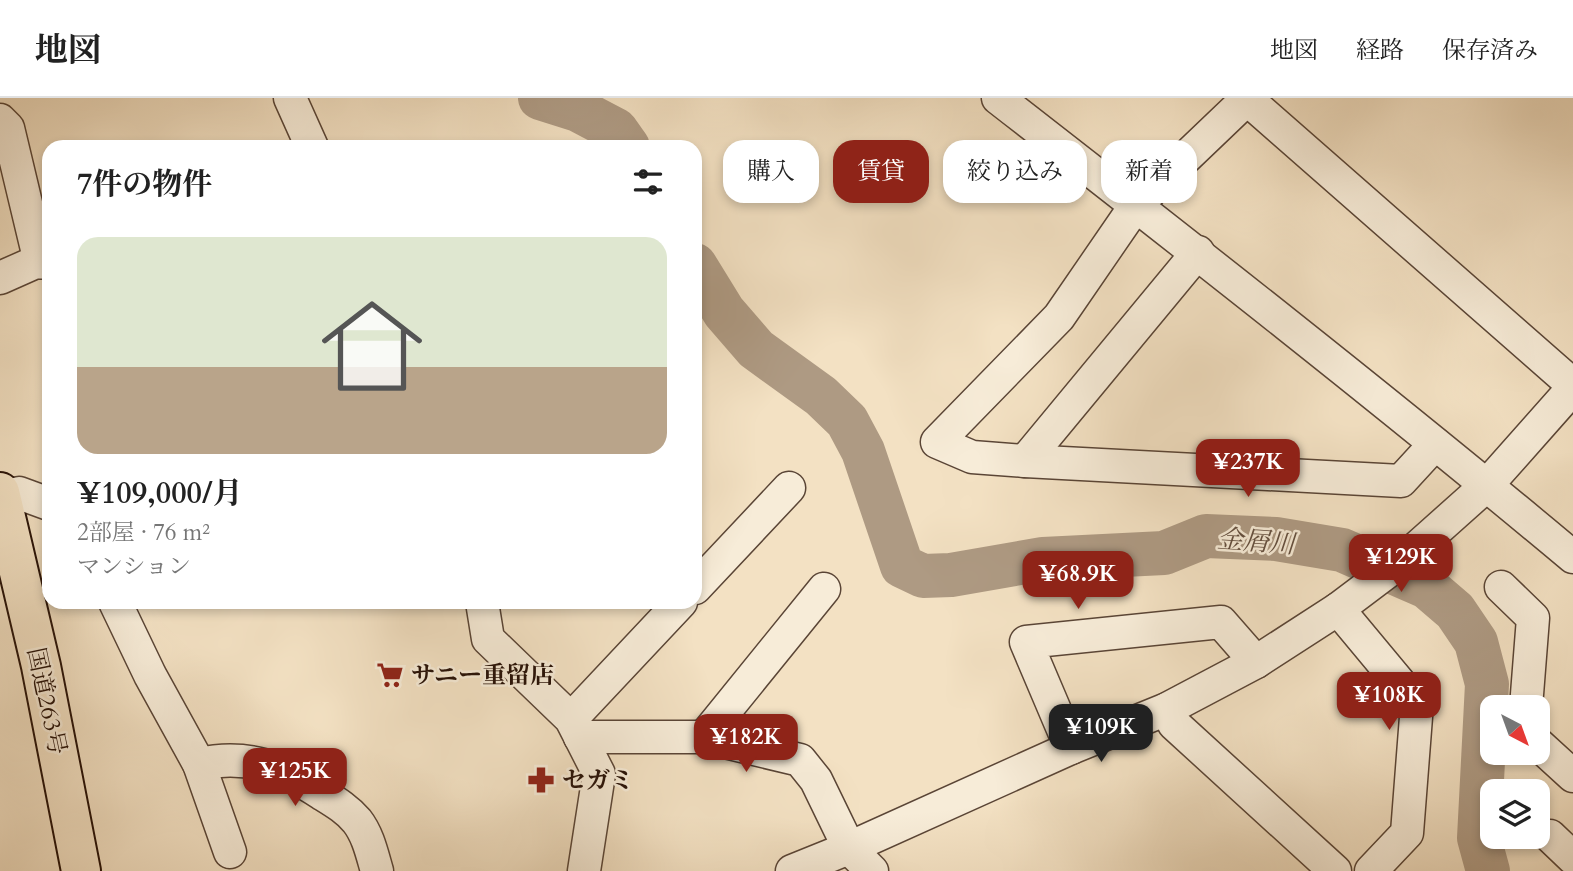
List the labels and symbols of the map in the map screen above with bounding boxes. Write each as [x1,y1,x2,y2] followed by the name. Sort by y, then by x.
[1199,440,1297,499] pin: ¥237K
[1216,521,1299,562] water label: 金屑川
[1352,534,1450,594] pin: ¥129K
[1021,552,1135,611] pin: ¥68.9K
[19,644,74,758] street label: 国道263号
[411,659,554,692] place label: サニー重留店
[375,660,405,690] supermarket icon: サニー重留店
[1340,672,1438,732] pin: ¥108K
[1480,695,1550,765] north arrow
[1052,704,1150,764] pin: ¥109K
[697,714,795,774] pin: ¥182K
[246,748,344,808] pin: ¥125K
[562,764,634,797] place label: セガミ
[526,765,556,795] pharmacy icon: セガミ

